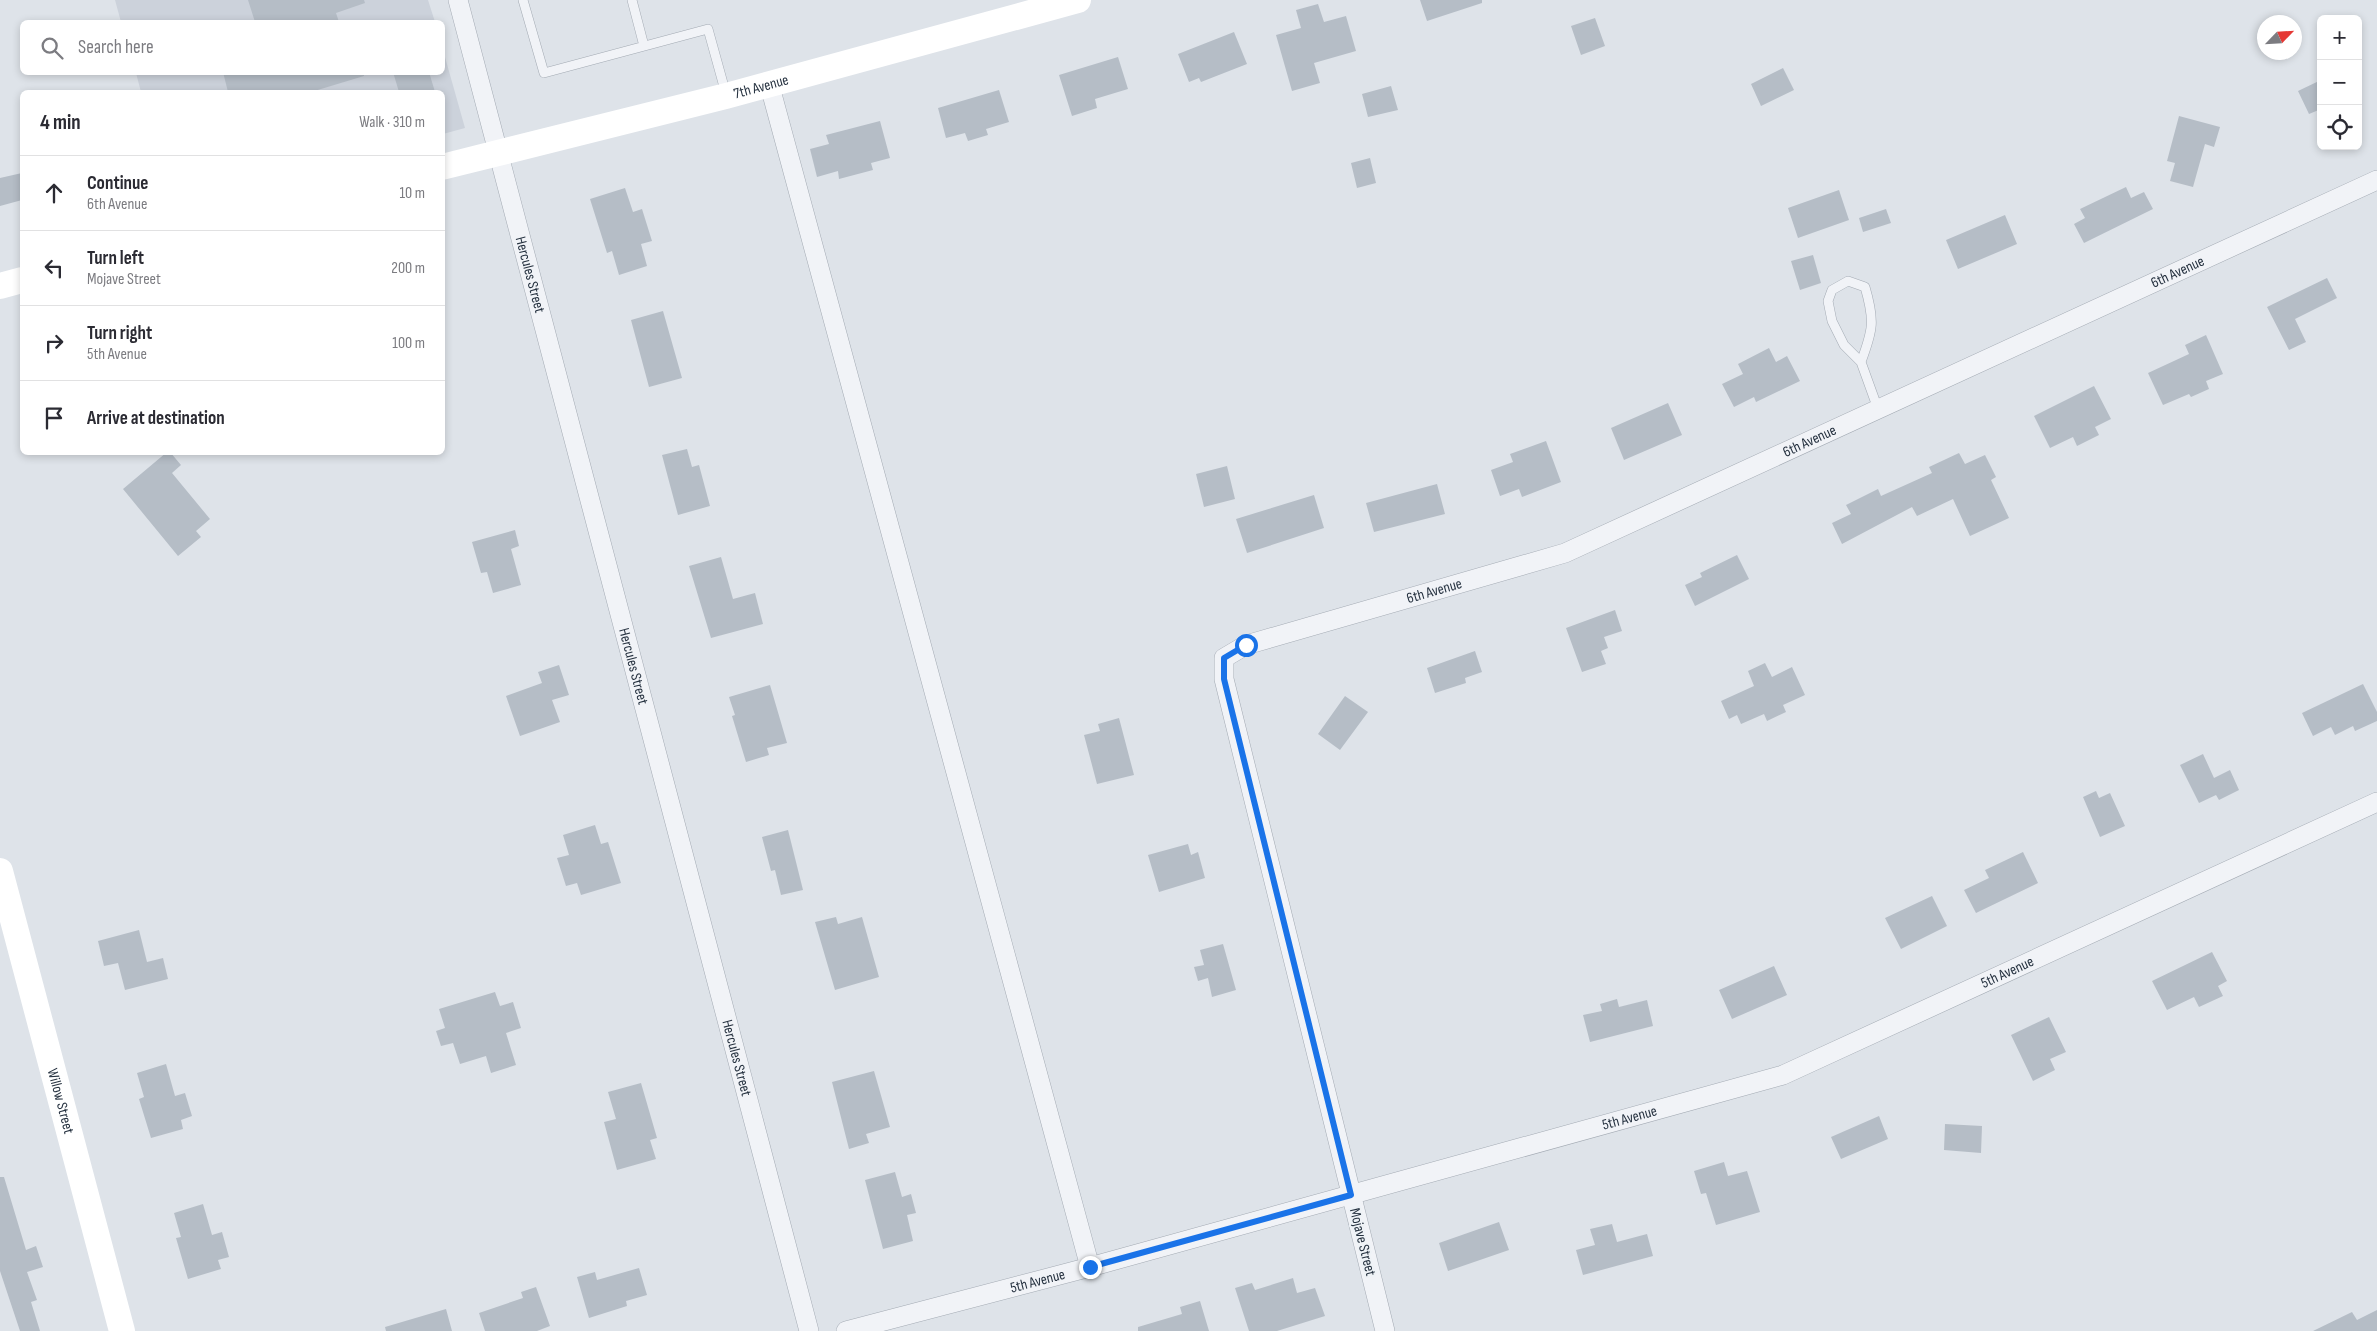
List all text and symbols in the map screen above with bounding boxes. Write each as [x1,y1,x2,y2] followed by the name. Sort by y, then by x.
[2257,15,2302,60] north arrow
[2317,15,2362,150] map controls
[2317,15,2362,60] button: +
[20,20,445,75] search box
[38,34,66,62] icon: search
[78,36,154,59] text: Search here
[2317,60,2362,105] button: −
[731,70,791,104] street label: 7th Avenue
[2317,105,2362,150] button: locate
[40,110,81,135] text: 4 min
[359,113,425,132] text: Walk · 310 m
[87,172,148,195] text: Continue
[40,179,68,207] icon: ahead
[399,184,425,203] text: 10 m
[87,195,147,214] text: 6th Avenue
[511,234,549,315] street label: Hercules Street
[87,247,144,270] text: Turn left
[2148,252,2207,293] street label: 6th Avenue
[40,254,68,282] icon: left
[391,259,425,278] text: 200 m
[87,270,161,289] text: Mojave Street
[87,322,152,345] text: Turn right
[40,329,68,357] icon: right
[392,334,425,353] text: 100 m
[87,345,147,364] text: 5th Avenue
[40,404,68,432] icon: arrive
[87,407,225,430] text: Arrive at destination
[1780,421,1839,462] street label: 6th Avenue
[1404,574,1464,608] street label: 6th Avenue
[614,626,652,707] street label: Hercules Street
[1235,634,1258,657] route start
[1978,952,2037,993] street label: 5th Avenue
[717,1018,756,1099] street label: Hercules Street
[43,1066,78,1136] street label: Willow Street
[1600,1101,1659,1135] street label: 5th Avenue
[1345,1206,1380,1278] street label: Mojave Street
[1079,1256,1102,1279] route end
[1008,1265,1067,1298] street label: 5th Avenue

